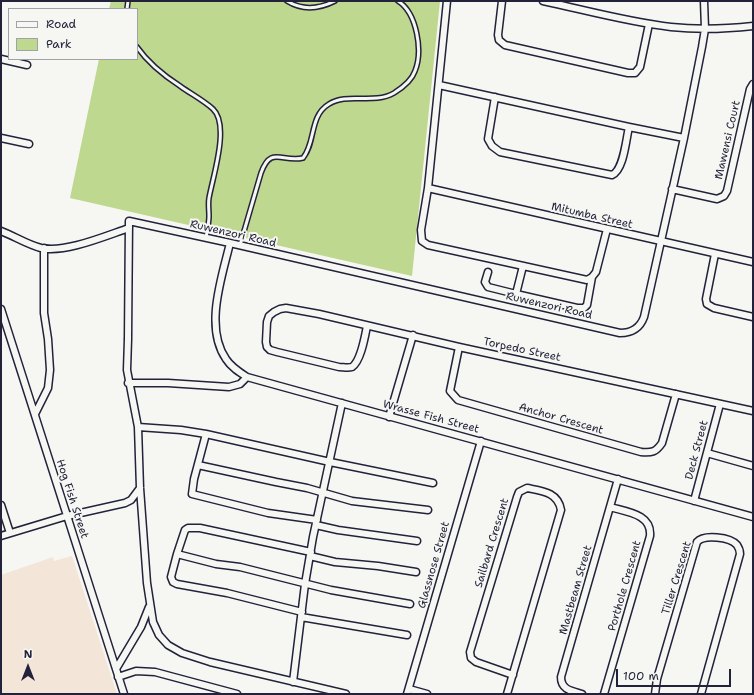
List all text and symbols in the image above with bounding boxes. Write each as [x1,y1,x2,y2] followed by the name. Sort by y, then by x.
[8,8,138,60] legend
[46,16,76,32] text: Road
[46,36,72,52] text: Park
[713,99,743,181] street label: Mawensi Court
[550,200,634,232] street label: Mitumba Street
[189,218,277,250] street label: Ruwenzori Road
[505,290,593,322] street label: Ruwenzori Road
[482,335,562,365] street label: Torpedo Street
[381,398,481,436] street label: Wrasse Fish Street
[517,401,605,437] street label: Anchor Crescent
[683,419,711,481] street label: Deck Street
[53,458,91,540] street label: Hog Fish Street
[472,497,512,589] street label: Sailbard Crescent
[415,520,453,610] street label: Glassnose Street
[606,539,644,633] street label: Porthole Crescent
[660,540,694,616] street label: Tiller Crescent
[557,544,595,636] street label: Mastbeam Street
[8,647,48,687] north arrow
[24,647,32,662] text: N
[618,661,733,687] scale bar
[623,668,659,684] text: 100 m

